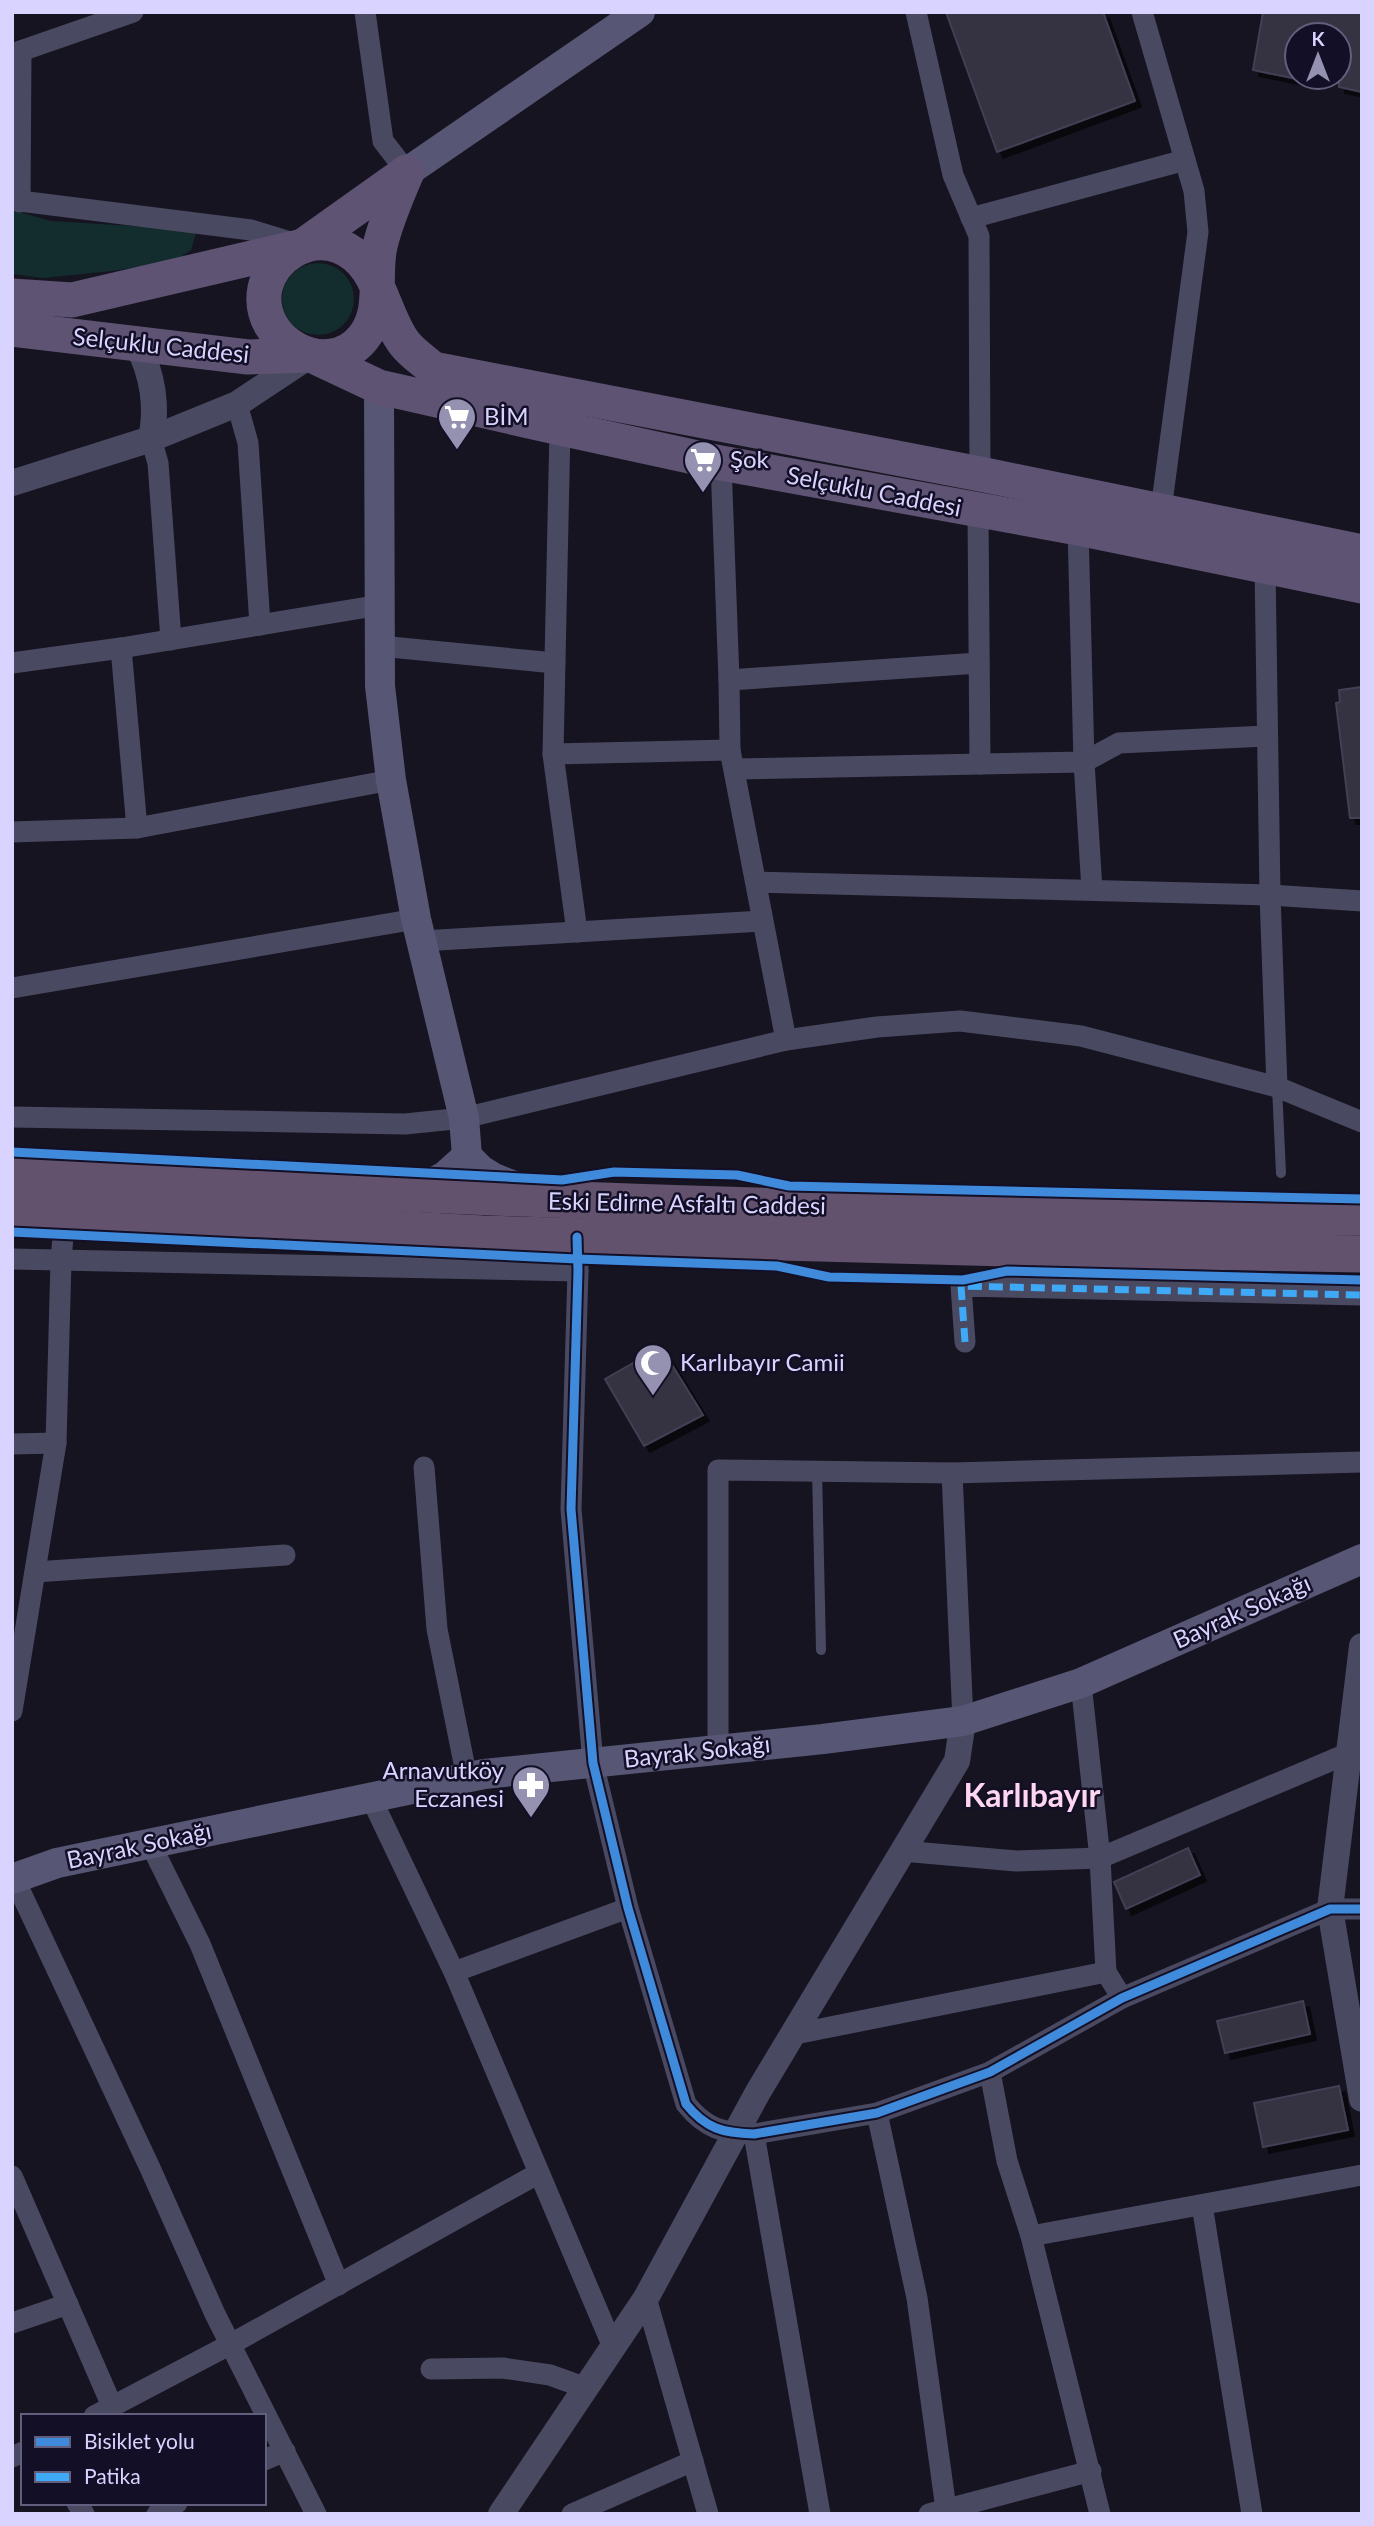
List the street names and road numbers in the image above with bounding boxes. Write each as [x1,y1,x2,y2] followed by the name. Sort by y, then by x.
[72,321,251,368] street label: Selçuklu Caddesi
[785,459,964,522] street label: Selçuklu Caddesi
[548,1186,826,1219] street label: Eski Edirne Asfaltı Caddesi
[1168,1567,1314,1654] street label: Bayrak Sokağı
[622,1728,771,1773] street label: Bayrak Sokağı
[64,1815,214,1874] street label: Bayrak Sokağı

